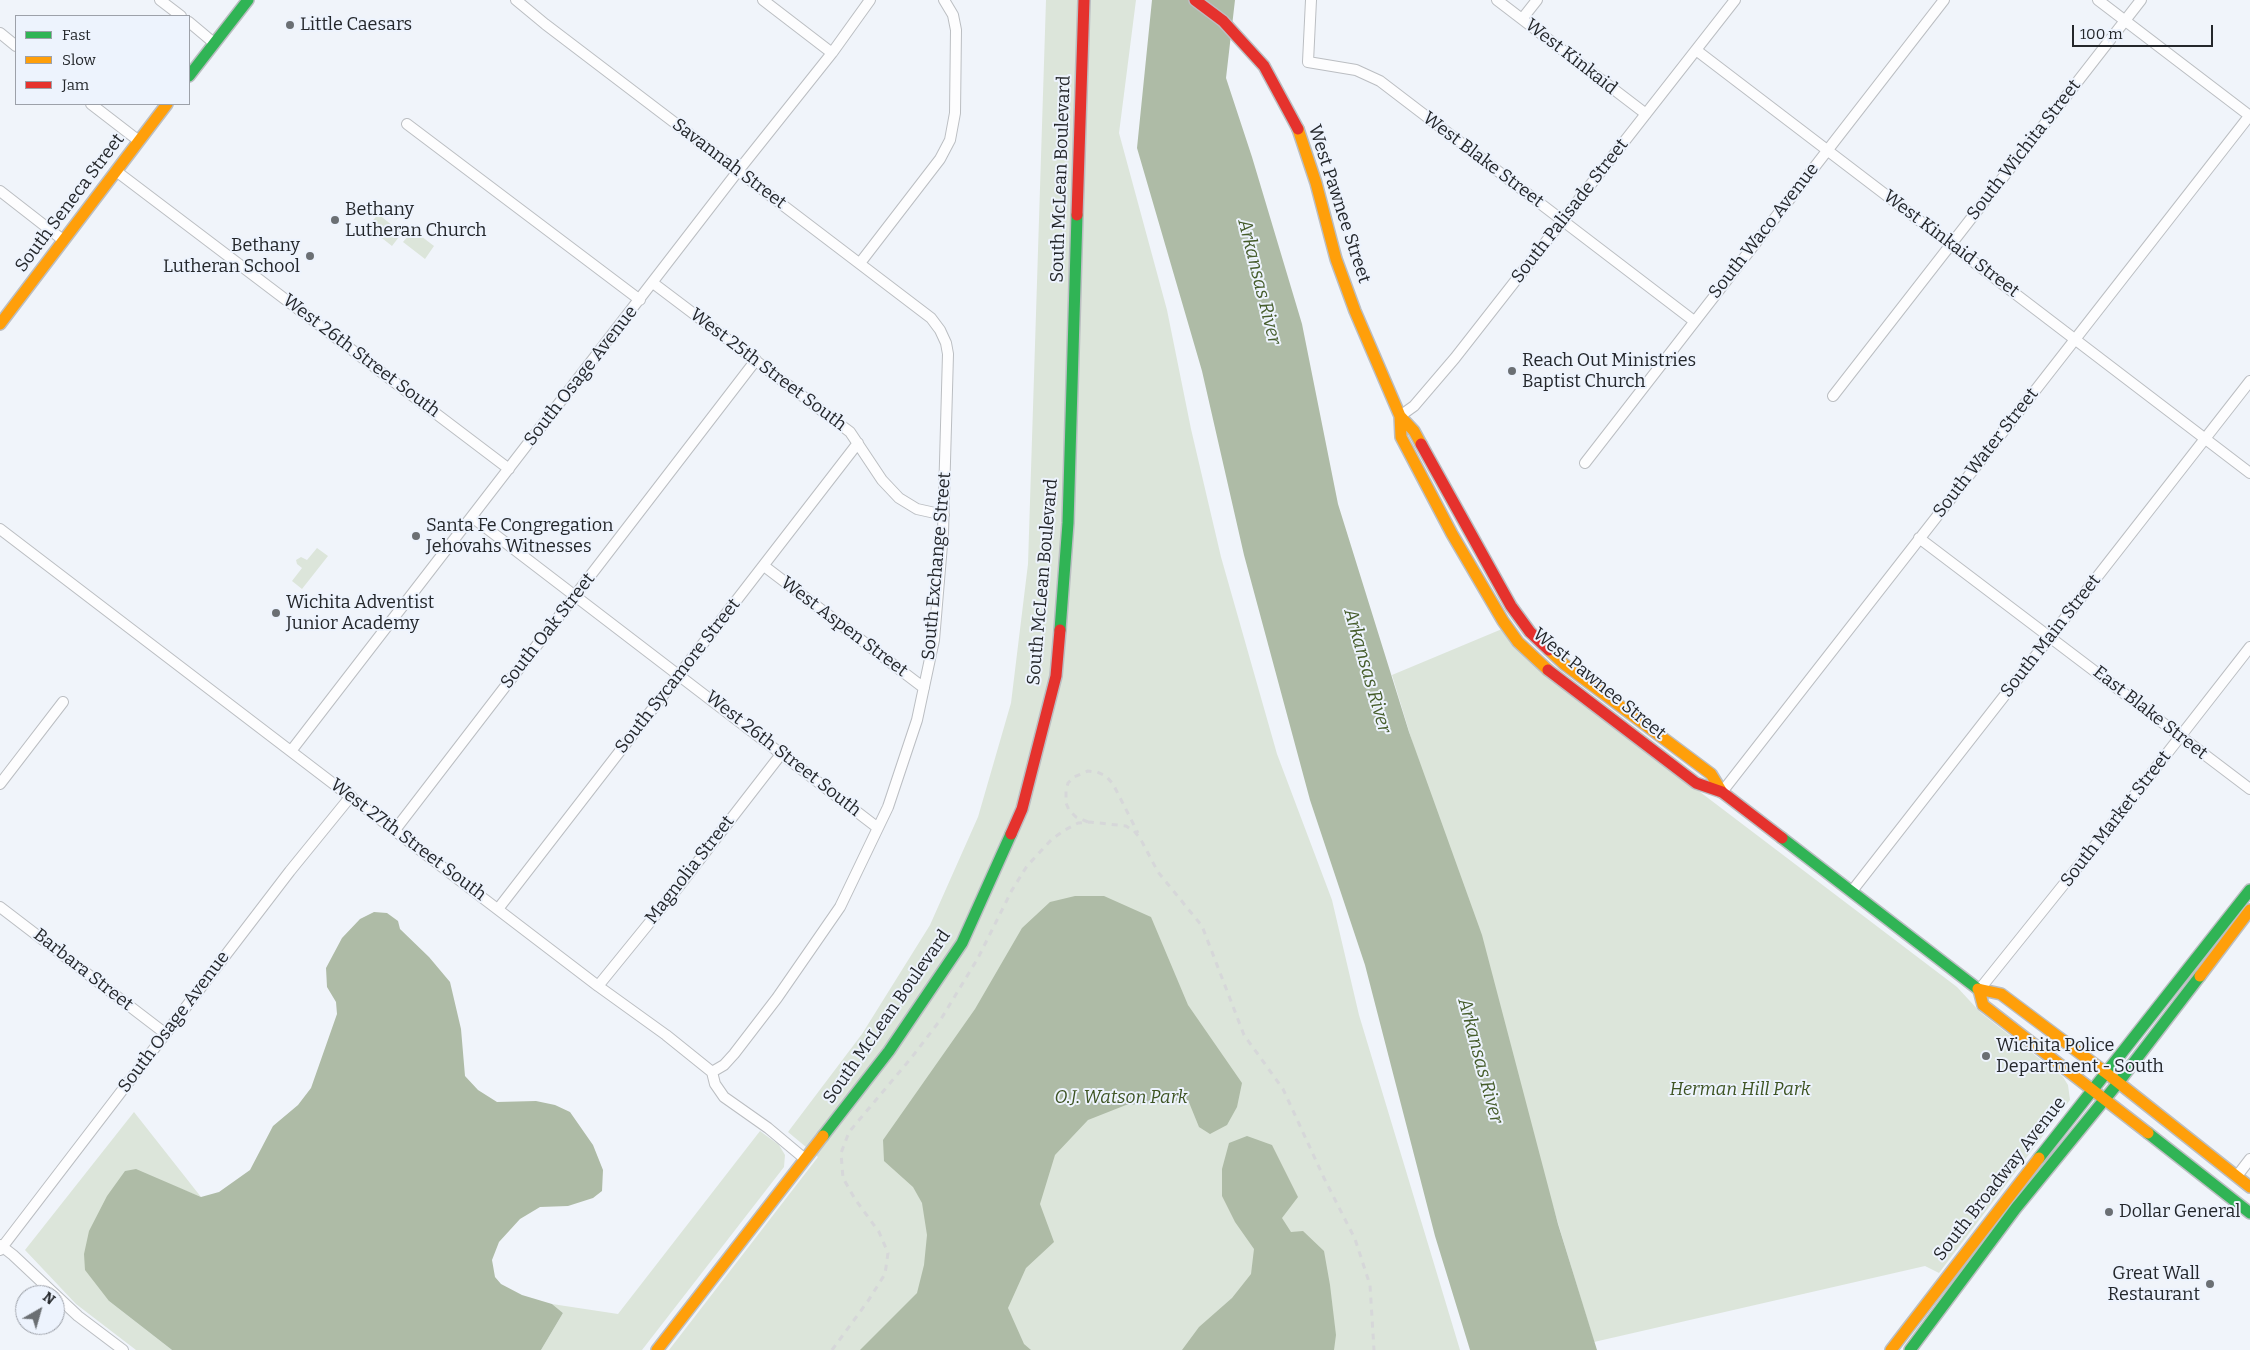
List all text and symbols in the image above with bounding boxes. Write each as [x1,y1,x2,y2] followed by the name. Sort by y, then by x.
[300,14,412,36] place label: Little Caesars
[1521,14,1621,100] street label: West Kinkaid
[15,15,190,105] legend
[2075,15,2216,47] scale bar
[284,19,296,31] marker: Little Caesars
[2080,25,2123,43] text: 100 m
[62,26,91,44] text: Fast
[62,51,96,69] text: Slow
[1047,75,1075,283] street label: South McLean Boulevard
[1962,75,2086,225] street label: South Wichita Street
[62,76,89,94] text: Jam
[1418,108,1548,212] street label: West Blake Street
[668,114,790,214] street label: Savannah Street
[1303,122,1375,286] street label: West Pawnee Street
[11,129,129,277] street label: South Seneca Street
[1507,135,1633,287] street label: South Palisade Street
[1704,159,1824,303] street label: South Waco Avenue
[1879,186,2023,302] street label: West Kinkaid Street
[345,199,486,242] place label: Bethany Lutheran Church
[329,214,341,226] marker: Bethany Lutheran Church
[1232,217,1286,347] water label: Arkansas River
[163,235,300,278] place label: Bethany Lutheran School
[304,250,316,262] marker: Bethany Lutheran School
[278,290,444,422] street label: West 26th Street South
[520,302,642,450] street label: South Osage Avenue
[686,304,850,436] street label: West 25th Street South
[1522,350,1696,392] place label: Reach Out Ministries Baptist Church
[1506,365,1518,377] marker: Reach Out Ministries Baptist Church
[1929,384,2043,522] street label: South Water Street
[918,471,956,661] street label: South Exchange Street
[1023,478,1063,686] street label: South McLean Boulevard
[426,515,614,558] place label: Santa Fe Congregation Jehovahs Witnesses
[410,530,422,542] marker: Santa Fe Congregation Jehovahs Witnesses
[496,569,600,693] street label: South Oak Street
[1996,570,2106,702] street label: South Main Street
[776,572,912,682] street label: West Aspen Street
[286,592,434,634] place label: Wichita Adventist Junior Academy
[611,594,745,758] street label: South Sycamore Street
[1338,606,1396,736] water label: Arkansas River
[270,607,282,619] marker: Wichita Adventist Junior Academy
[1528,624,1670,744] street label: West Pawnee Street
[2088,662,2212,764] street label: East Blake Street
[701,687,865,821] street label: West 26th Street South
[2056,747,2176,891] street label: South Market Street
[326,774,490,906] street label: West 27th Street South
[641,811,739,929] street label: Magnolia Street
[29,924,137,1016] street label: Barbara Street
[819,926,955,1108] street label: South McLean Boulevard
[114,947,234,1097] street label: South Osage Avenue
[1452,996,1508,1126] water label: Arkansas River
[1996,1035,2164,1078] place label: Wichita Police Department - South
[1980,1050,1992,1062] marker: Wichita Police Department - South
[1669,1079,1811,1101] park label: Herman Hill Park
[1054,1087,1188,1109] park label: O.J. Watson Park
[1929,1093,2071,1265] street label: South Broadway Avenue
[2119,1201,2240,1223] place label: Dollar General
[2103,1206,2115,1218] marker: Dollar General
[2108,1263,2200,1306] place label: Great Wall Restaurant
[2204,1278,2216,1290] marker: Great Wall Restaurant
[15,1285,65,1335] north arrow
[39,1289,58,1309] text: N

